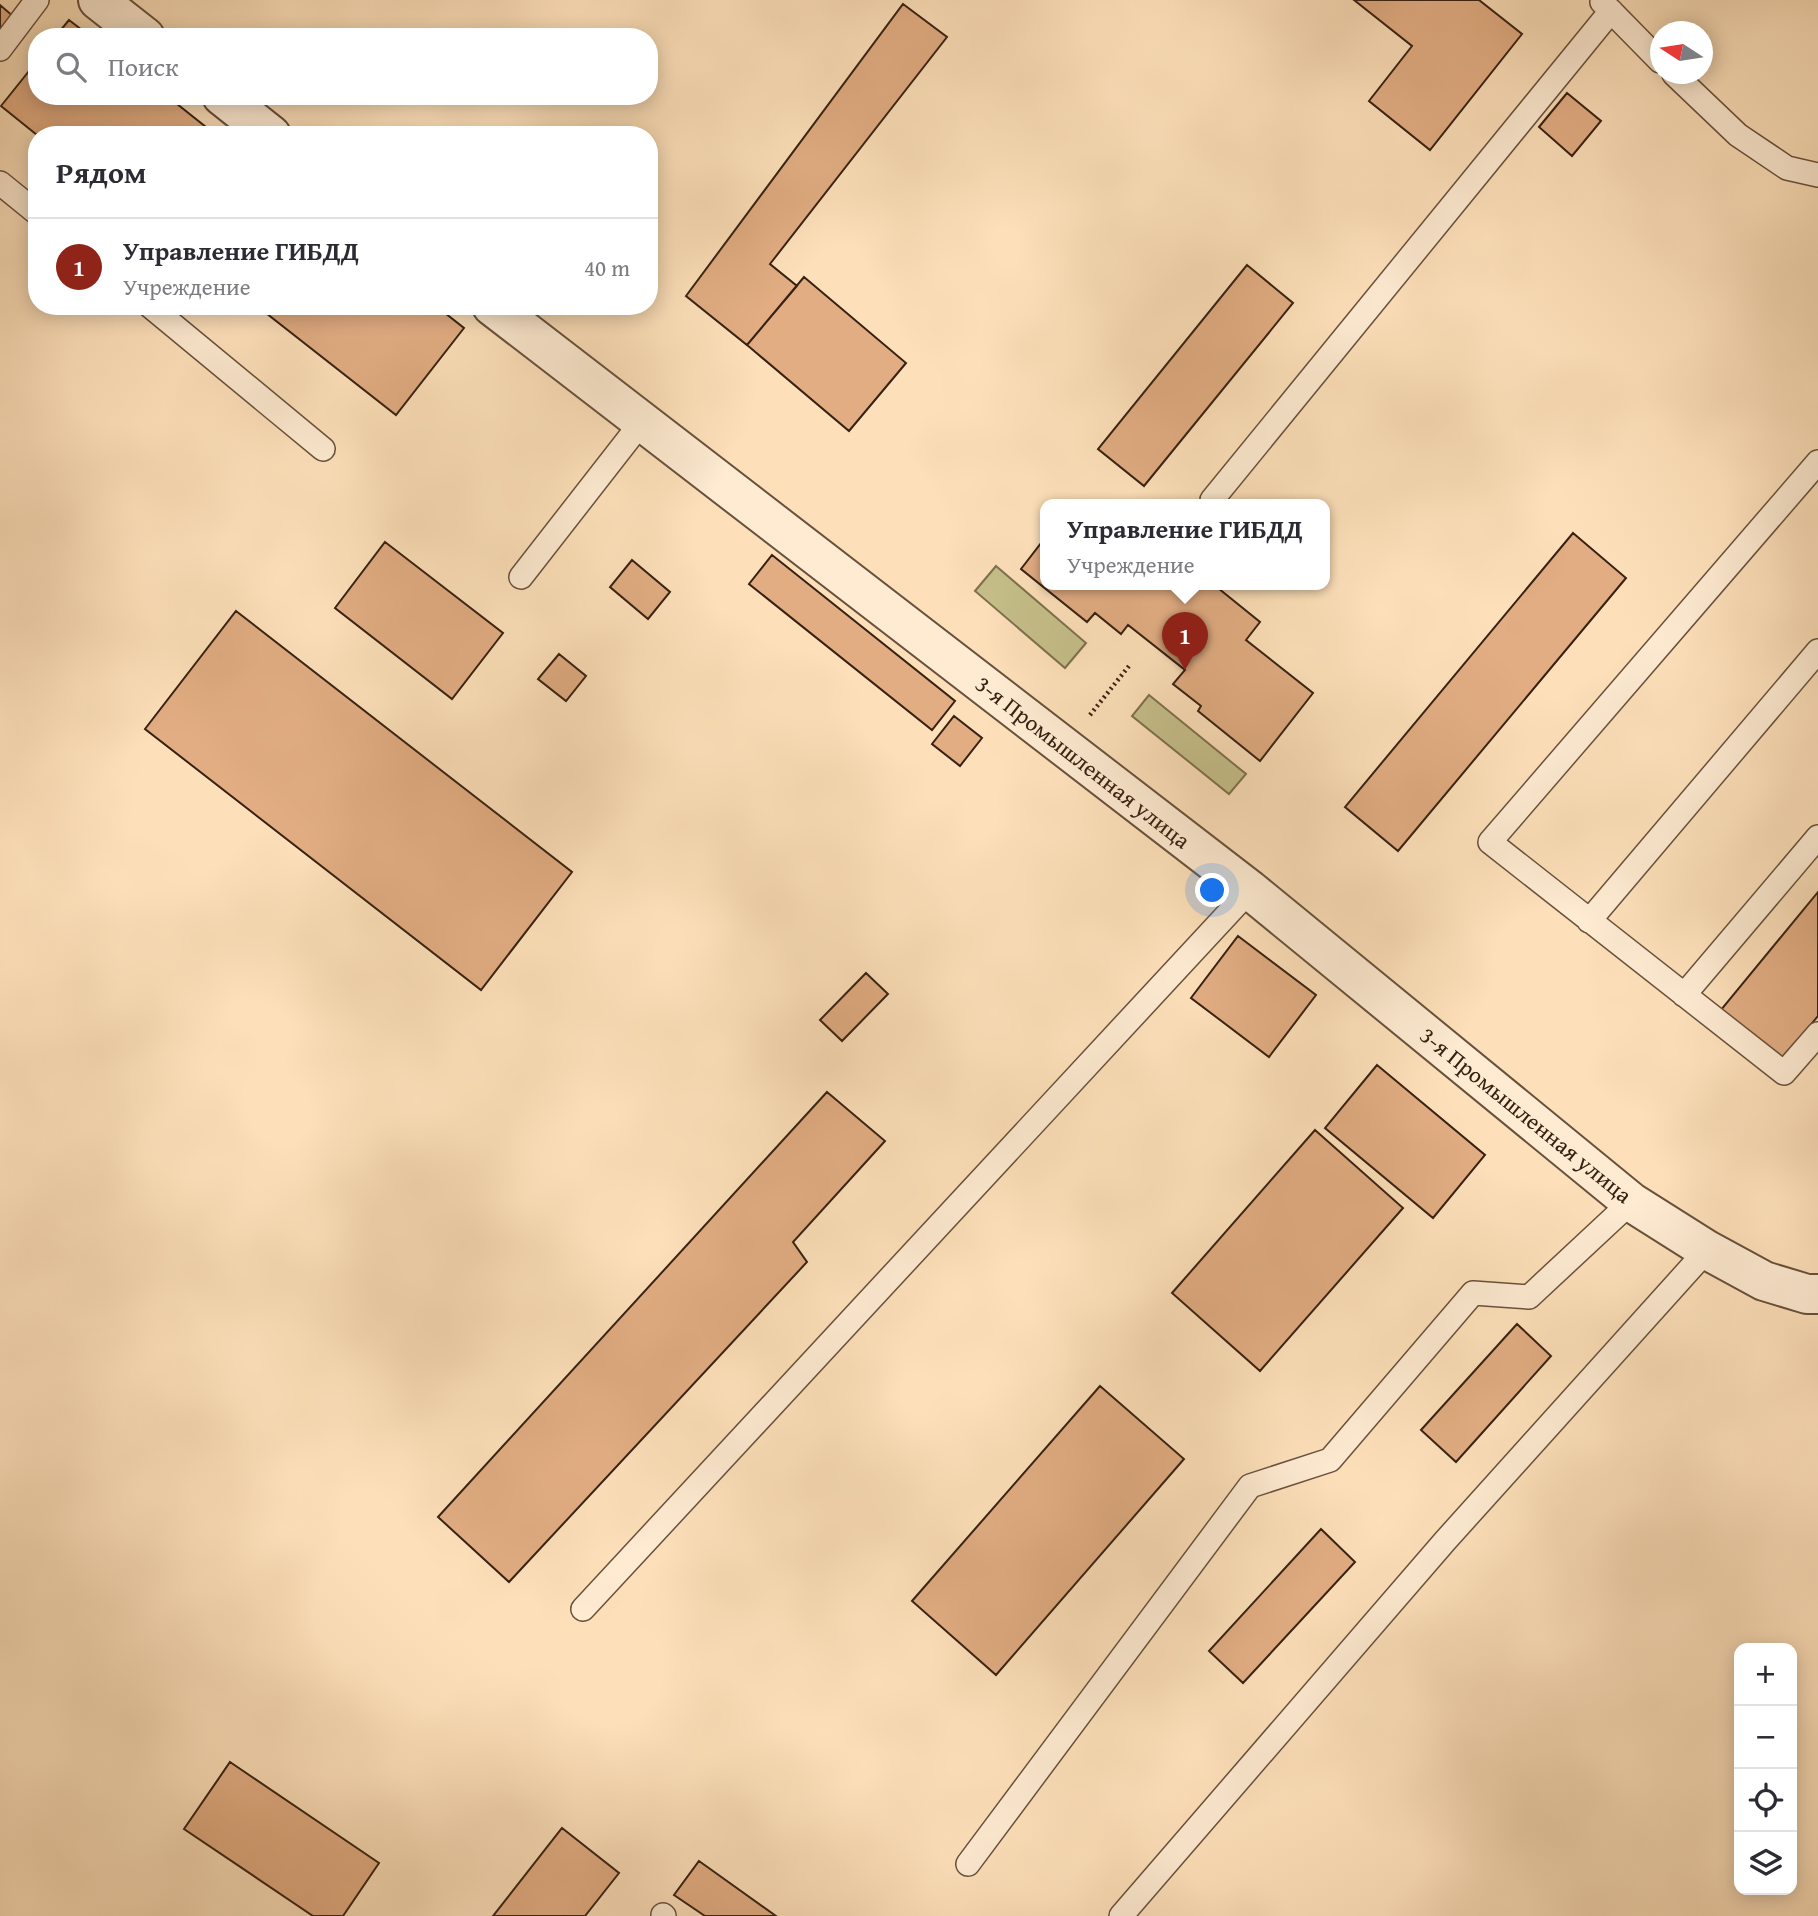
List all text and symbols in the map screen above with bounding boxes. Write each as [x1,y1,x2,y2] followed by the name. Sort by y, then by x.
[1650,21,1713,84] north arrow
[28,28,658,105] search box
[108,47,179,86] text: Поиск
[52,48,90,86] icon: search
[56,150,147,194] text: Рядом
[123,231,359,270] text: Управление ГИБДД
[73,251,85,284] text: 1
[584,251,630,284] text: 40 m
[123,270,250,303] text: Учреждение
[1040,499,1330,590] popup
[1067,509,1303,548] text: Управление ГИБДД
[1067,548,1194,581] text: Учреждение
[1162,612,1208,670] pin: 1
[969,667,1198,856] street label: 3-я Промышленная улица
[1195,873,1229,907] your location
[1413,1019,1640,1211] street label: 3-я Промышленная улица
[1734,1643,1797,1895] map controls
[1734,1643,1797,1706] button: +
[1734,1706,1797,1769] button: −
[1734,1769,1797,1832] button: locate
[1734,1832,1797,1895] button: layers

